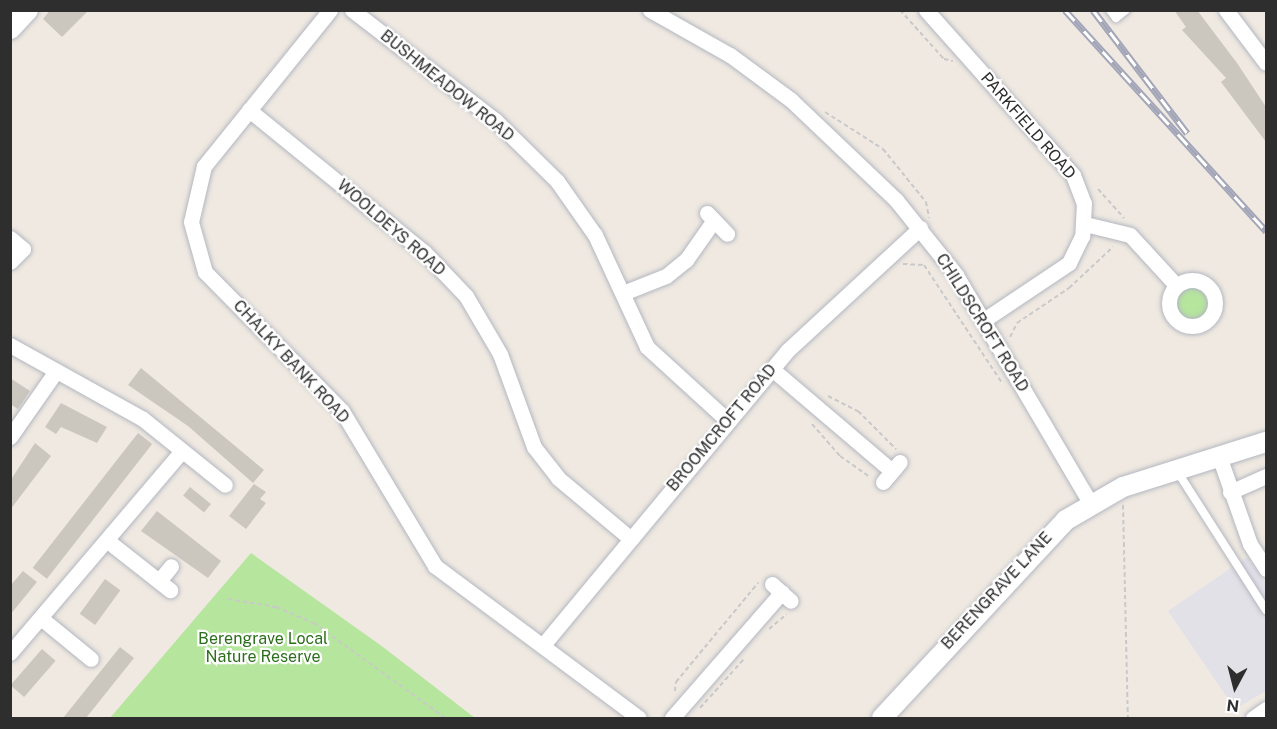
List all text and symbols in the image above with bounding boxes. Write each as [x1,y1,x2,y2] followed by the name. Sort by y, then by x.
[376,26,518,146] street label: BUSHMEADOW ROAD
[976,69,1080,183] street label: PARKFIELD ROAD
[333,176,449,280] street label: WOOLDEYS ROAD
[932,250,1032,396] street label: CHILDSCROFT ROAD
[229,296,353,428] street label: CHALKY BANK ROAD
[663,360,781,496] street label: BROOMCROFT ROAD
[938,528,1056,654] street label: BERENGRAVE LANE
[198,629,328,667] park label: Berengrave Local Nature Reserve
[1205,657,1265,717] north arrow
[1225,695,1240,716] text: N

